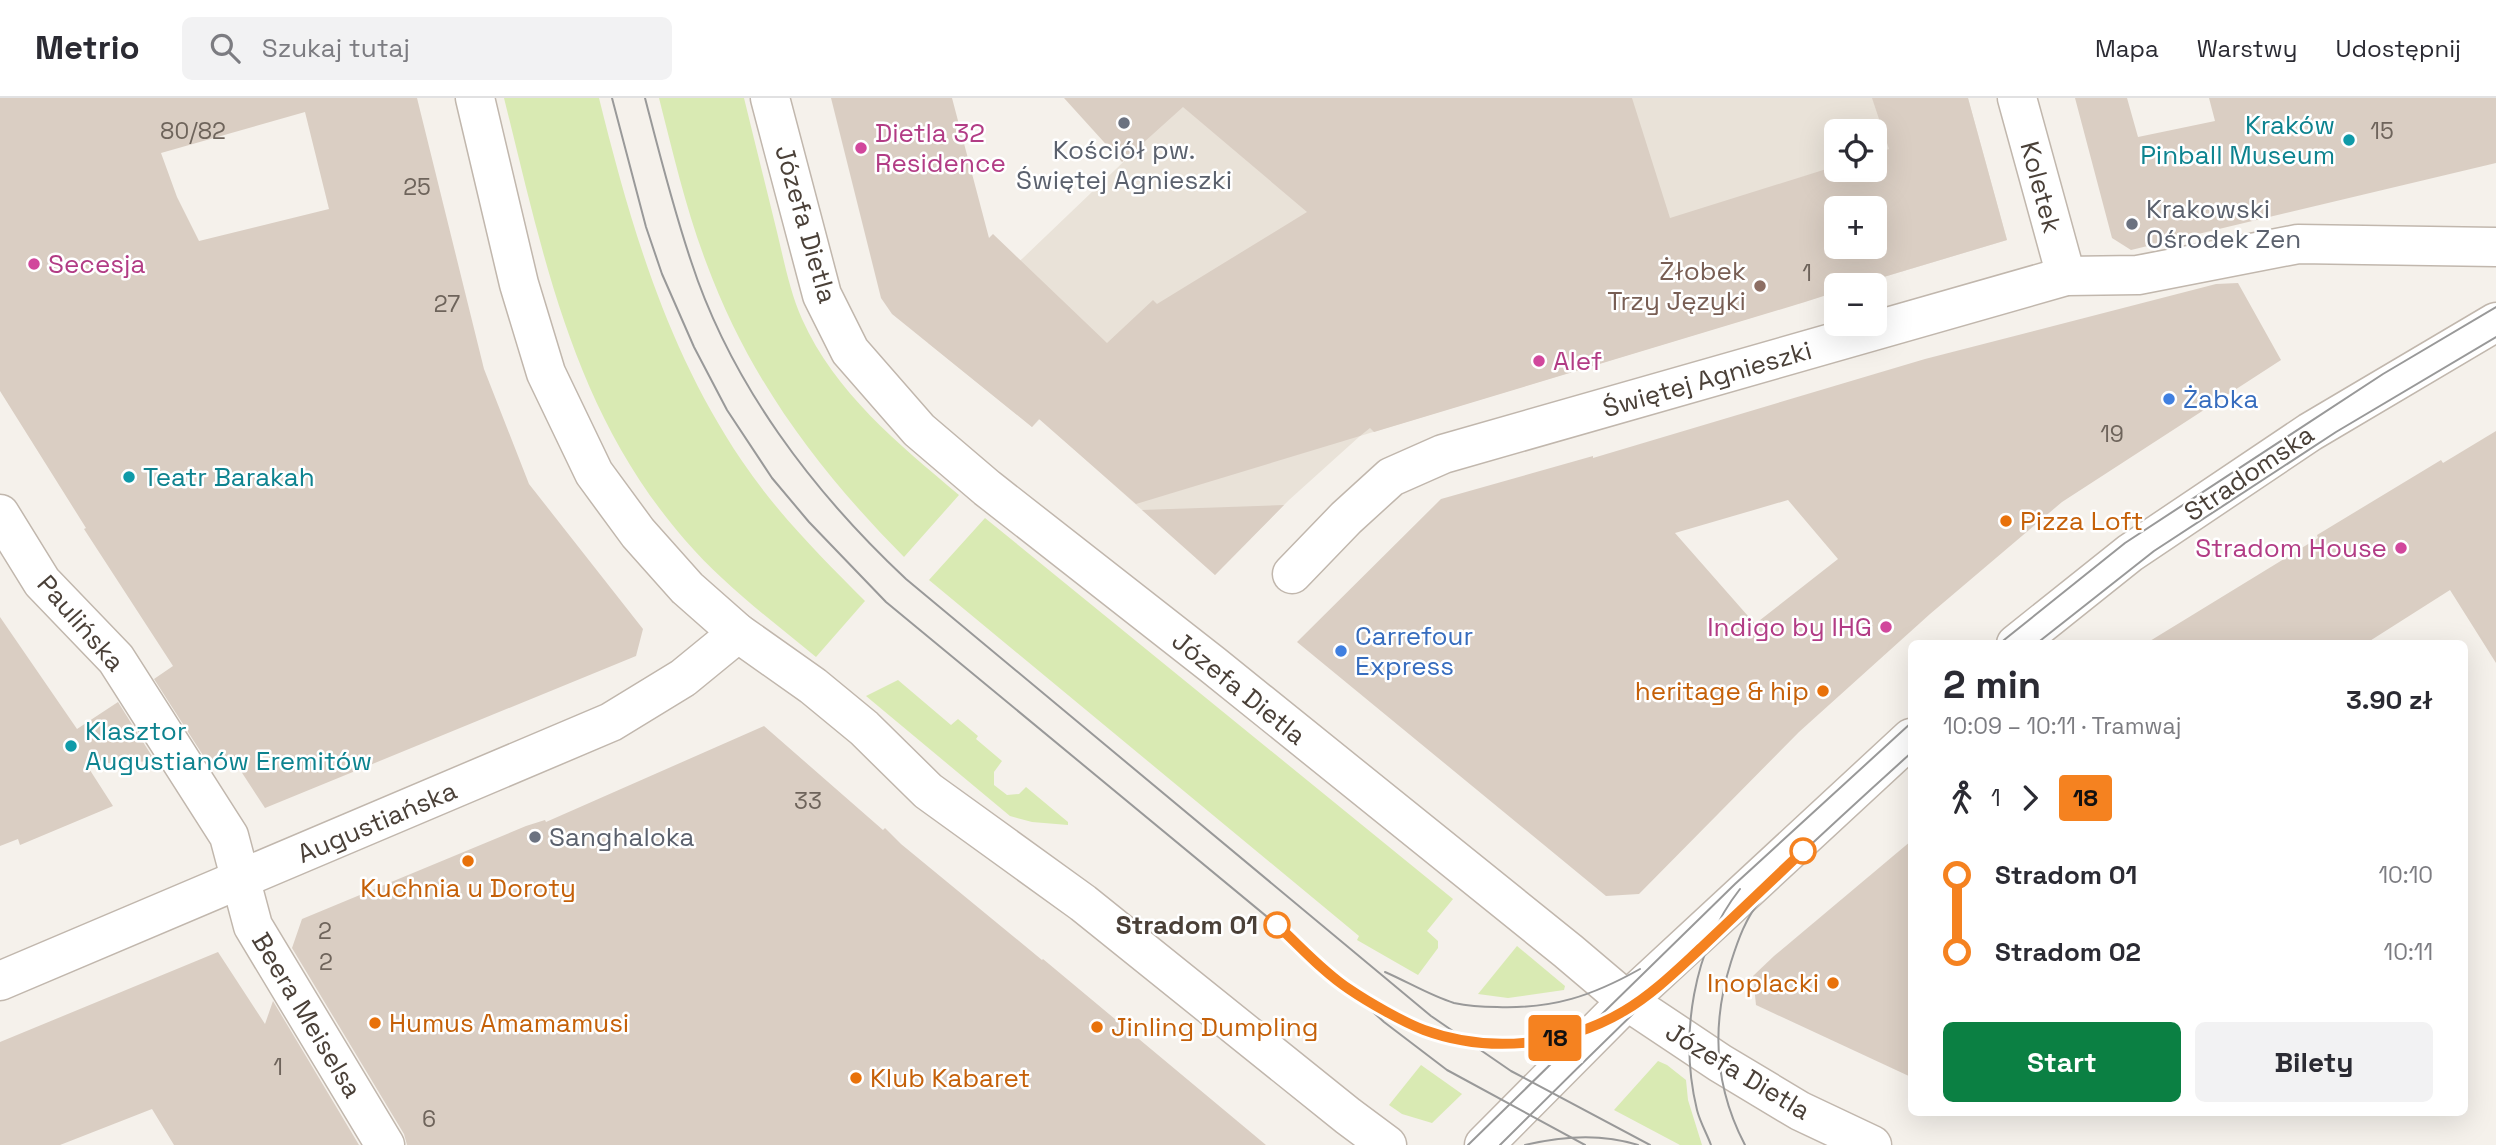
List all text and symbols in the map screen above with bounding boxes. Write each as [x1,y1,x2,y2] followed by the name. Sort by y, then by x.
[182,17,672,80] search box
[35,27,140,69] text: Metrio
[206,29,244,67] icon: search
[262,31,410,65] text: Szukaj tutaj
[2095,33,2159,64] text: Mapa
[2197,33,2298,64] text: Warstwy
[2336,33,2461,64] text: Udostępnij
[2140,108,2335,172] place label: Kraków Pinball Museum
[1116,115,1132,131] marker: Kościół pw. Świętej Agnieszki
[160,116,226,146] house number: 80/82
[875,116,1006,180] place label: Dietla 32 Residence
[2370,116,2394,146] house number: 15
[1824,119,1887,336] map controls
[1824,119,1887,182] button: locate
[2341,132,2357,148] marker: Kraków Pinball Museum
[1016,133,1232,197] place label: Kościół pw. Świętej Agnieszki
[2012,137,2070,237] street label: Koletek
[853,140,869,156] marker: Dietla 32 Residence
[767,141,845,307] street label: Józefa Dietla
[403,172,431,202] house number: 25
[2146,192,2301,256] place label: Krakowski Ośrodek Zen
[1824,196,1887,259] button: +
[2124,216,2140,232] marker: Krakowski Ośrodek Zen
[48,247,145,281] place label: Secesja
[1607,254,1746,318] place label: Żłobek Trzy Języki
[26,256,42,272] marker: Secesja
[1802,258,1812,288] house number: 1
[1824,273,1887,336] button: −
[1752,278,1768,294] marker: Żłobek Trzy Języki
[434,289,460,319] house number: 27
[1598,333,1816,425] street label: Świętej Agnieszki
[1553,344,1602,378] place label: Alef
[1531,353,1547,369] marker: Alef
[2183,382,2258,416] place label: Żabka
[2161,391,2177,407] marker: Żabka
[2178,417,2320,529] street label: Stradomska
[2100,419,2124,449] house number: 19
[143,460,315,494] place label: Teatr Barakah
[121,469,137,485] marker: Teatr Barakah
[2020,504,2143,538] place label: Pizza Loft
[1998,513,2014,529] marker: Pizza Loft
[2195,531,2387,565] place label: Stradom House
[2393,540,2409,556] marker: Stradom House
[30,568,132,678] street label: Paulińska
[1707,610,1872,644] place label: Indigo by IHG
[1355,619,1473,683] place label: Carrefour Express
[1878,619,1894,635] marker: Indigo by IHG
[1165,624,1313,753] street label: Józefa Dietla
[1333,643,1349,659] marker: Carrefour Express
[1943,661,2041,709] text: 2 min
[1635,674,1809,708] place label: heritage & hip
[1815,683,1831,699] marker: heritage & hip
[2346,683,2433,717] text: 3.90 zł
[1943,711,2181,741] text: 10:09 – 10:11 · Tramwaj
[85,714,372,778] place label: Klasztor Augustianów Eremitów
[63,738,79,754] marker: Klasztor Augustianów Eremitów
[292,773,462,871] street label: Augustiańska
[1943,779,1981,817] icon: walk
[2011,779,2049,817] icon: forward
[2073,782,2098,813] text: 18
[1991,783,2001,813] text: 1
[794,786,822,816] house number: 33
[549,820,695,854] place label: Sanghaloka
[527,829,543,845] marker: Sanghaloka
[1790,838,1816,864] unlabelled marker
[460,853,476,869] marker: Kuchnia u Doroty
[1995,858,2137,892] text: Stradom 01
[2378,860,2433,890] text: 10:10
[360,871,576,905] place label: Kuchnia u Doroty
[1116,908,1258,942] place label: Stradom 01
[1264,912,1290,938] marker: Stradom 01
[318,916,332,946] house number: 2
[244,926,370,1104] street label: Beera Meiselsa
[1995,935,2141,969] text: Stradom 02
[2384,937,2433,967] text: 10:11
[319,947,333,977] house number: 2
[1707,966,1819,1000] place label: Inoplacki
[1825,975,1841,991] marker: Inoplacki
[389,1006,629,1040] place label: Humus Amamamusi
[1111,1010,1318,1044] place label: Jinling Dumpling
[1659,1014,1817,1128] street label: Józefa Dietla
[367,1015,383,1031] marker: Humus Amamamusi
[1524,1015,1586,1061] line badge: 18
[1089,1019,1105,1035] marker: Jinling Dumpling
[1542,1022,1568,1053] text: 18
[1943,1022,2181,1102] button: Start
[2195,1022,2433,1102] button: Bilety
[273,1052,283,1082] house number: 1
[870,1061,1030,1095] place label: Klub Kabaret
[848,1070,864,1086] marker: Klub Kabaret
[422,1104,436,1134] house number: 6

